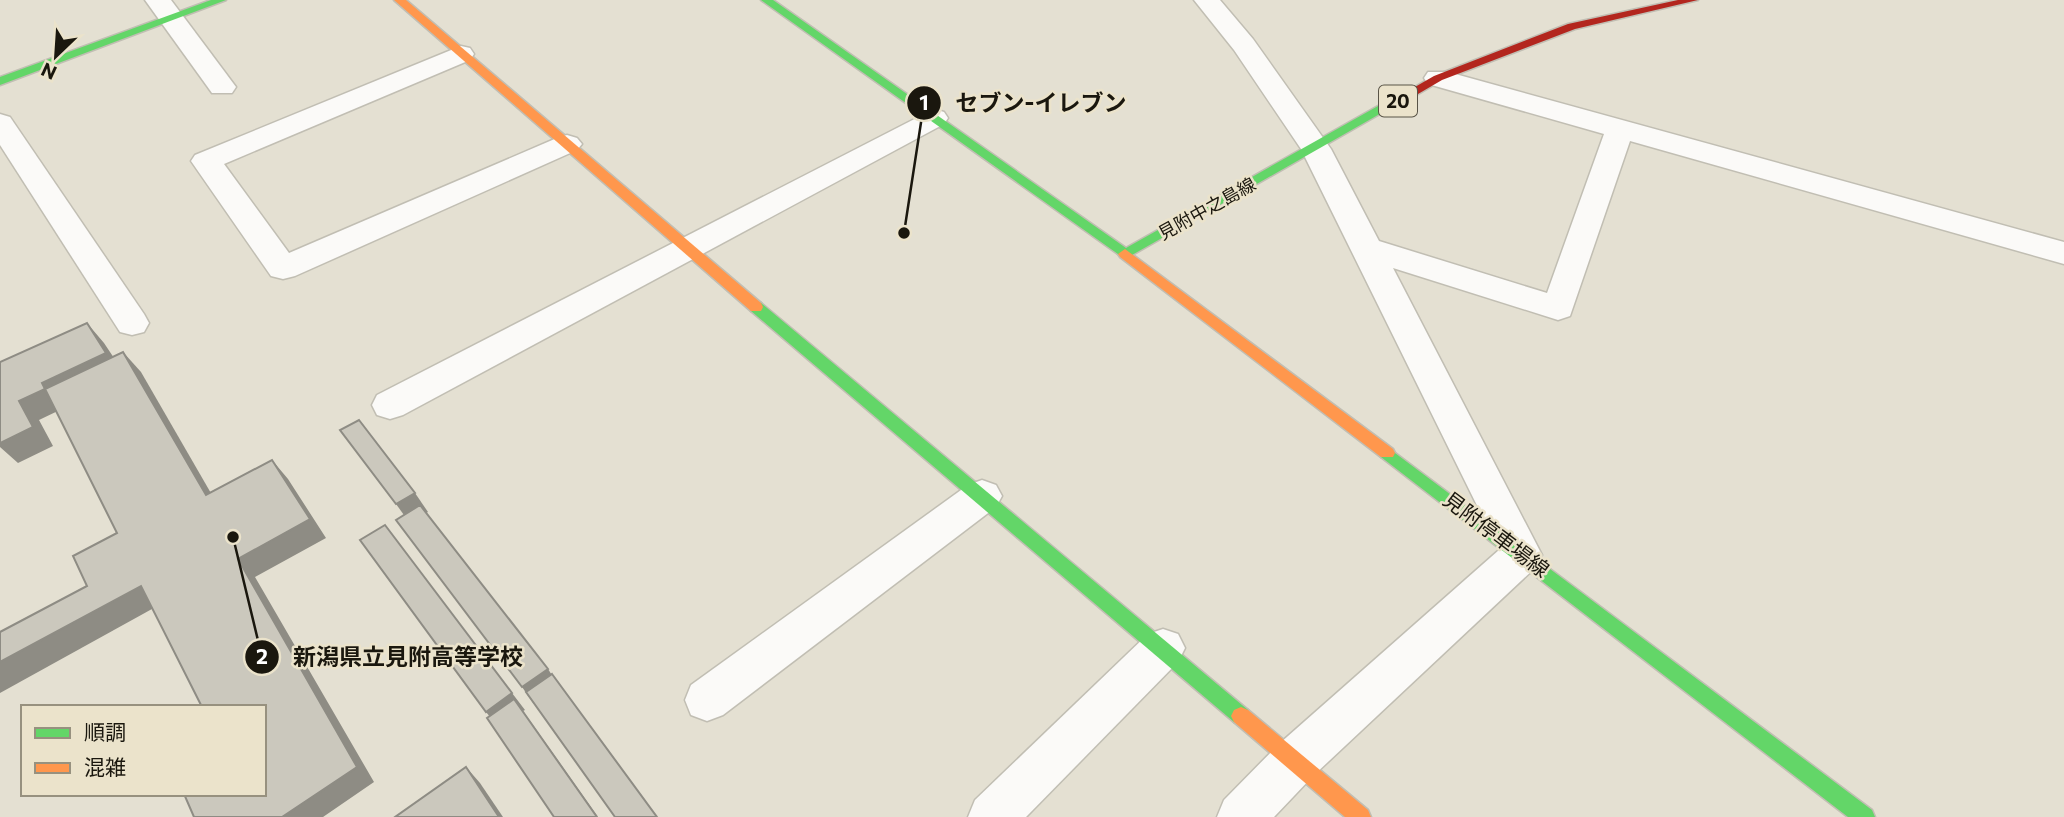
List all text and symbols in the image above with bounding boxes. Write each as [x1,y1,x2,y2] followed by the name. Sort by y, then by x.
[21,21,91,91] north arrow
[37,58,60,85] text: N
[906,81,1140,125] callout: セブン-イレブン
[1379,86,1417,116] road number: 20
[956,88,1126,116] text: セブン-イレブン
[919,89,929,114] text: 1
[1154,172,1259,244] street label: 見附中之島線
[1439,486,1555,582] street label: 見附停車場線
[244,635,537,679] callout: 新潟県立見附高等学校
[293,642,523,670] text: 新潟県立見附高等学校
[256,643,268,668] text: 2
[21,705,266,796] legend
[84,719,126,744] text: 順調
[84,754,126,779] text: 混雑

